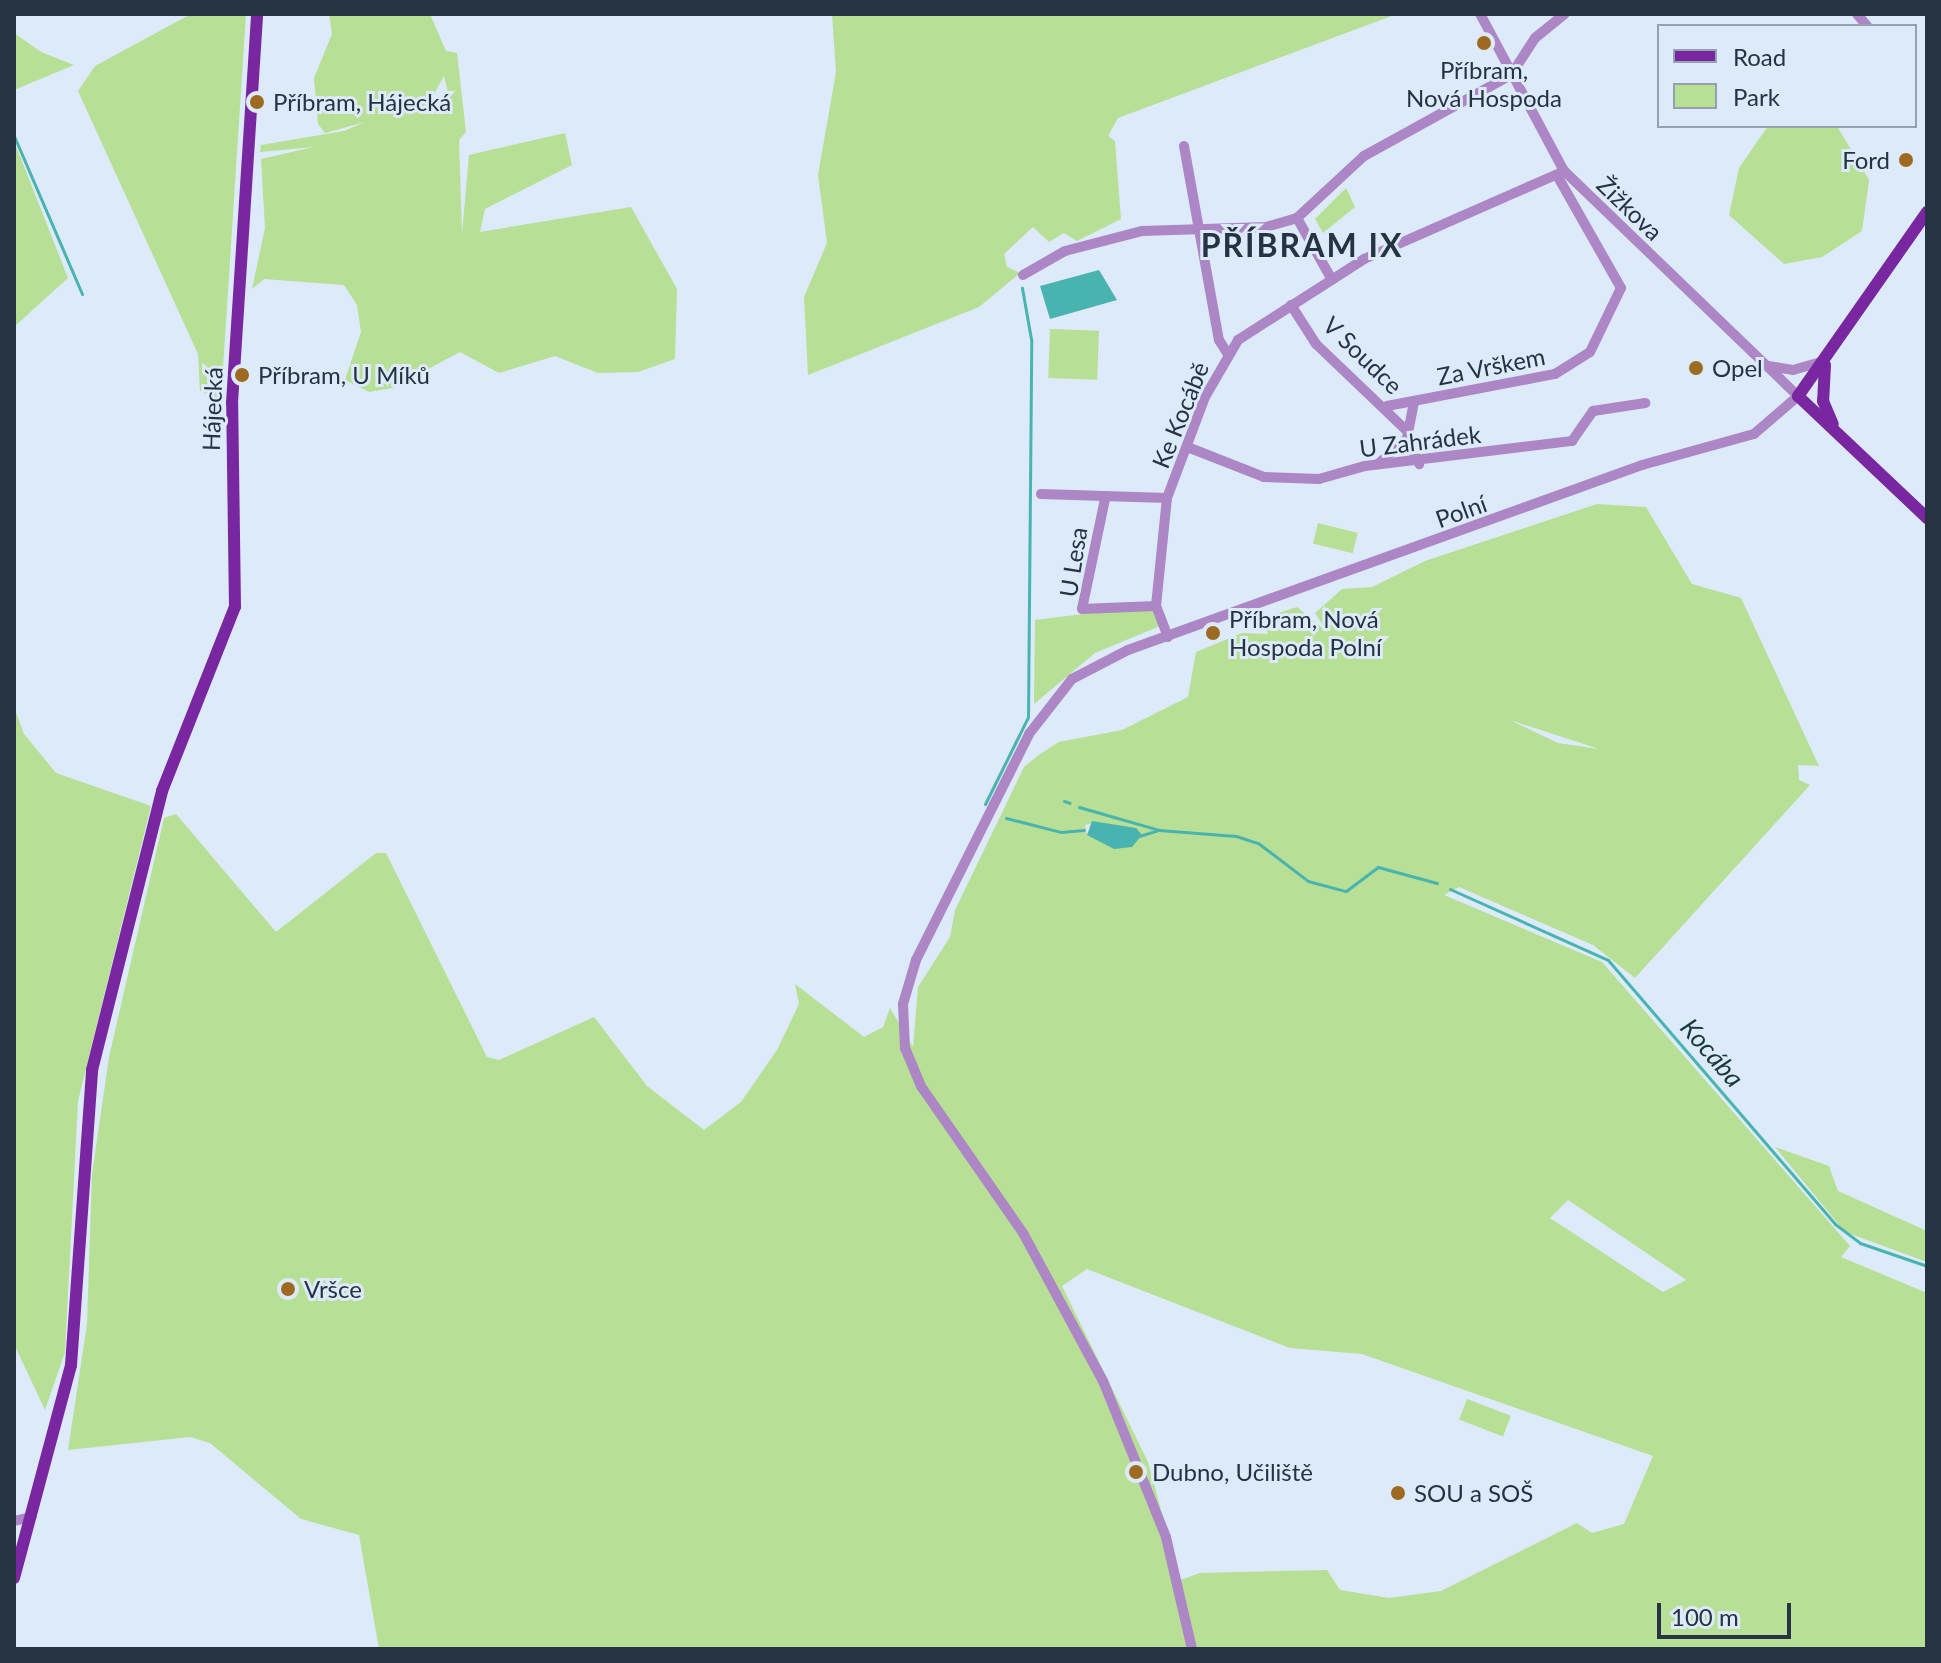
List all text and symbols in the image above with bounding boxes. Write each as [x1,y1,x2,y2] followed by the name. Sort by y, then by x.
[1657,24,1917,128] legend
[1475,34,1493,52] marker: Příbram, Nová Hospoda
[1733,42,1786,71] text: Road
[1406,56,1562,112] place label: Příbram, Nová Hospoda
[1733,82,1780,111] text: Park
[273,88,451,116] place label: Příbram, Hájecká
[248,93,266,111] marker: Příbram, Hájecká
[1842,146,1890,174] place label: Ford
[1897,151,1915,169] marker: Ford
[1591,170,1669,246] street label: Žižkova
[1201,226,1403,264] district label: PŘÍBRAM IX
[1317,310,1409,400] street label: V Soudce
[1434,341,1548,391] street label: Za Vrškem
[1712,354,1763,382] place label: Opel
[1146,358,1214,472] street label: Ke Kocábě
[1687,359,1705,377] marker: Opel
[258,361,430,389] place label: Příbram, U Míků
[233,366,251,384] marker: Příbram, U Míků
[196,367,228,451] street label: Hájecká
[1358,419,1482,463] street label: U Zahrádek
[1432,489,1490,533] street label: Polní
[1053,525,1093,599] street label: U Lesa
[1229,605,1382,661] place label: Příbram, Nová Hospoda Polní
[1204,624,1222,642] marker: Příbram, Nová Hospoda Polní
[1674,1012,1750,1094] water label: Kocába
[304,1275,362,1303] place label: Vršce
[279,1280,297,1298] marker: Vršce
[1152,1458,1313,1486] place label: Dubno, Učiliště
[1127,1463,1145,1481] marker: Dubno, Učiliště
[1414,1479,1533,1507] place label: SOU a SOŠ
[1389,1484,1407,1502] marker: SOU a SOŠ
[1661,1587,1795,1637] scale bar
[1671,1602,1739,1631] text: 100 m

